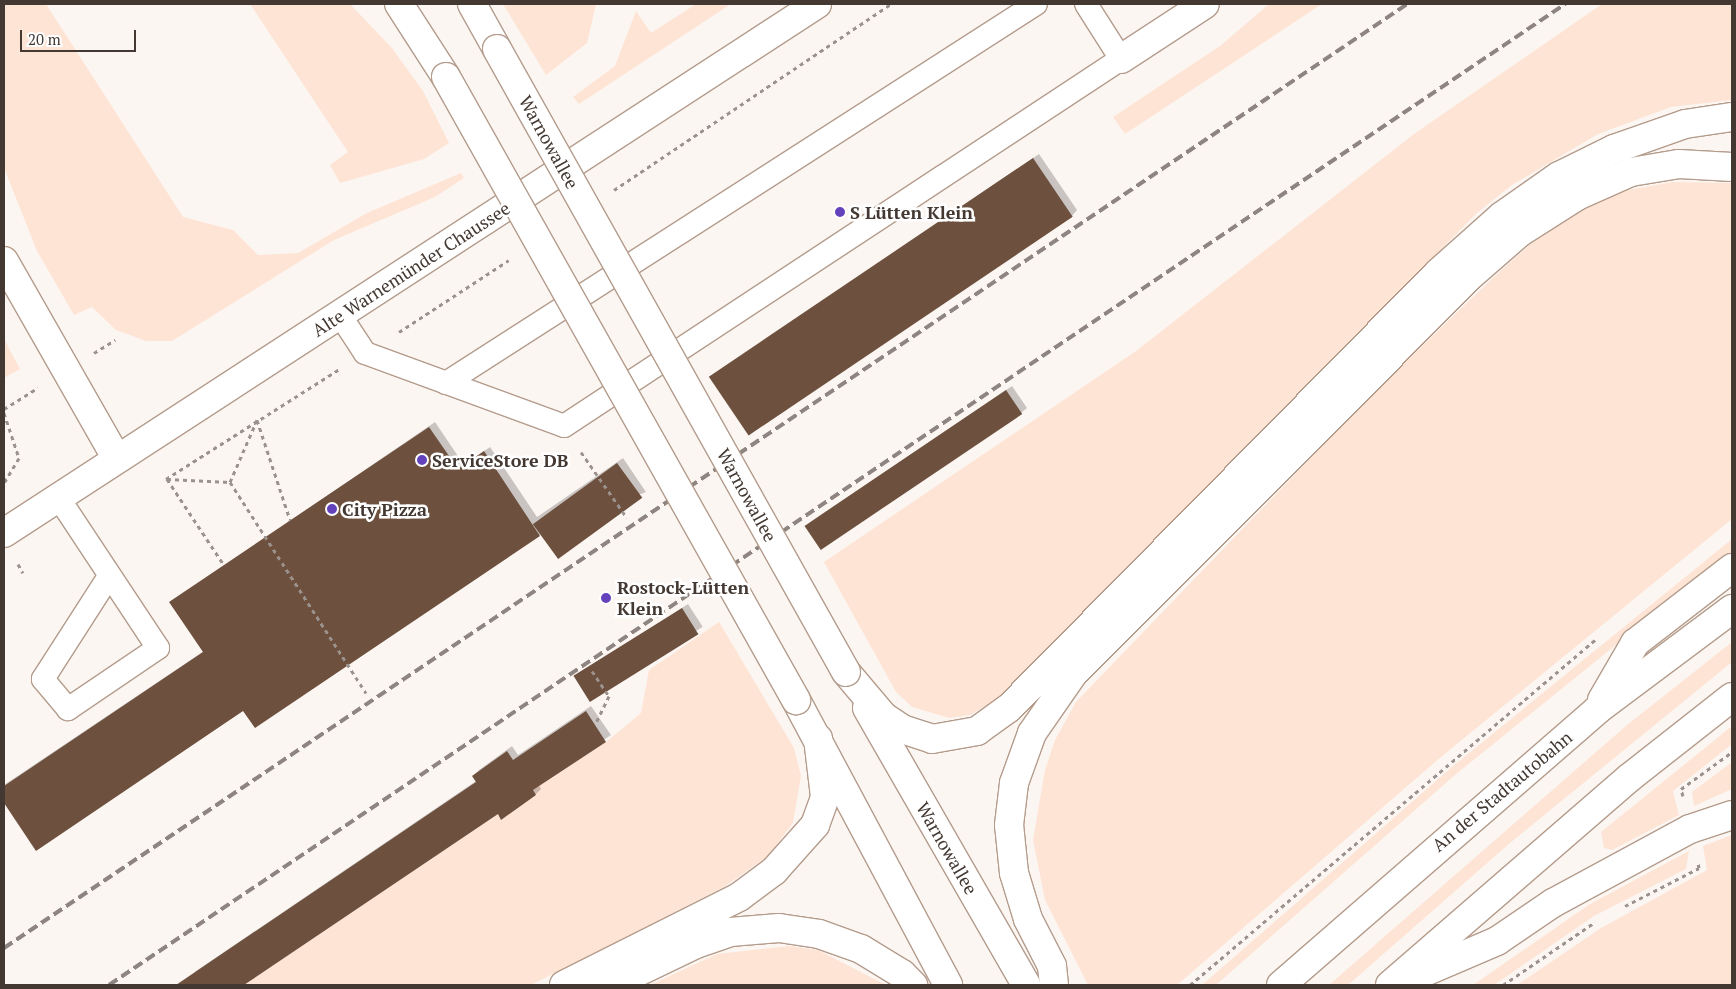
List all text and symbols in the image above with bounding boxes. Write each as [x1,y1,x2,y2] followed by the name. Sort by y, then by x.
[22,20,139,52] scale bar
[28,29,61,49] text: 20 m
[515,92,583,192] street label: Warnowallee
[308,197,514,341] street label: Alte Warnemünder Chaussee
[850,201,973,223] place label: S Lütten Klein
[834,206,846,218] marker: S Lütten Klein
[713,445,781,545] street label: Warnowallee
[432,449,569,471] place label: ServiceStore DB
[416,454,428,466] marker: ServiceStore DB
[342,498,427,520] place label: City Pizza
[326,503,338,515] marker: City Pizza
[617,577,749,620] place label: Rostock-Lütten Klein
[599,591,613,605] marker: Rostock-Lütten Klein
[1428,726,1576,856] street label: An der Stadtautobahn
[912,798,982,898] street label: Warnowallee

